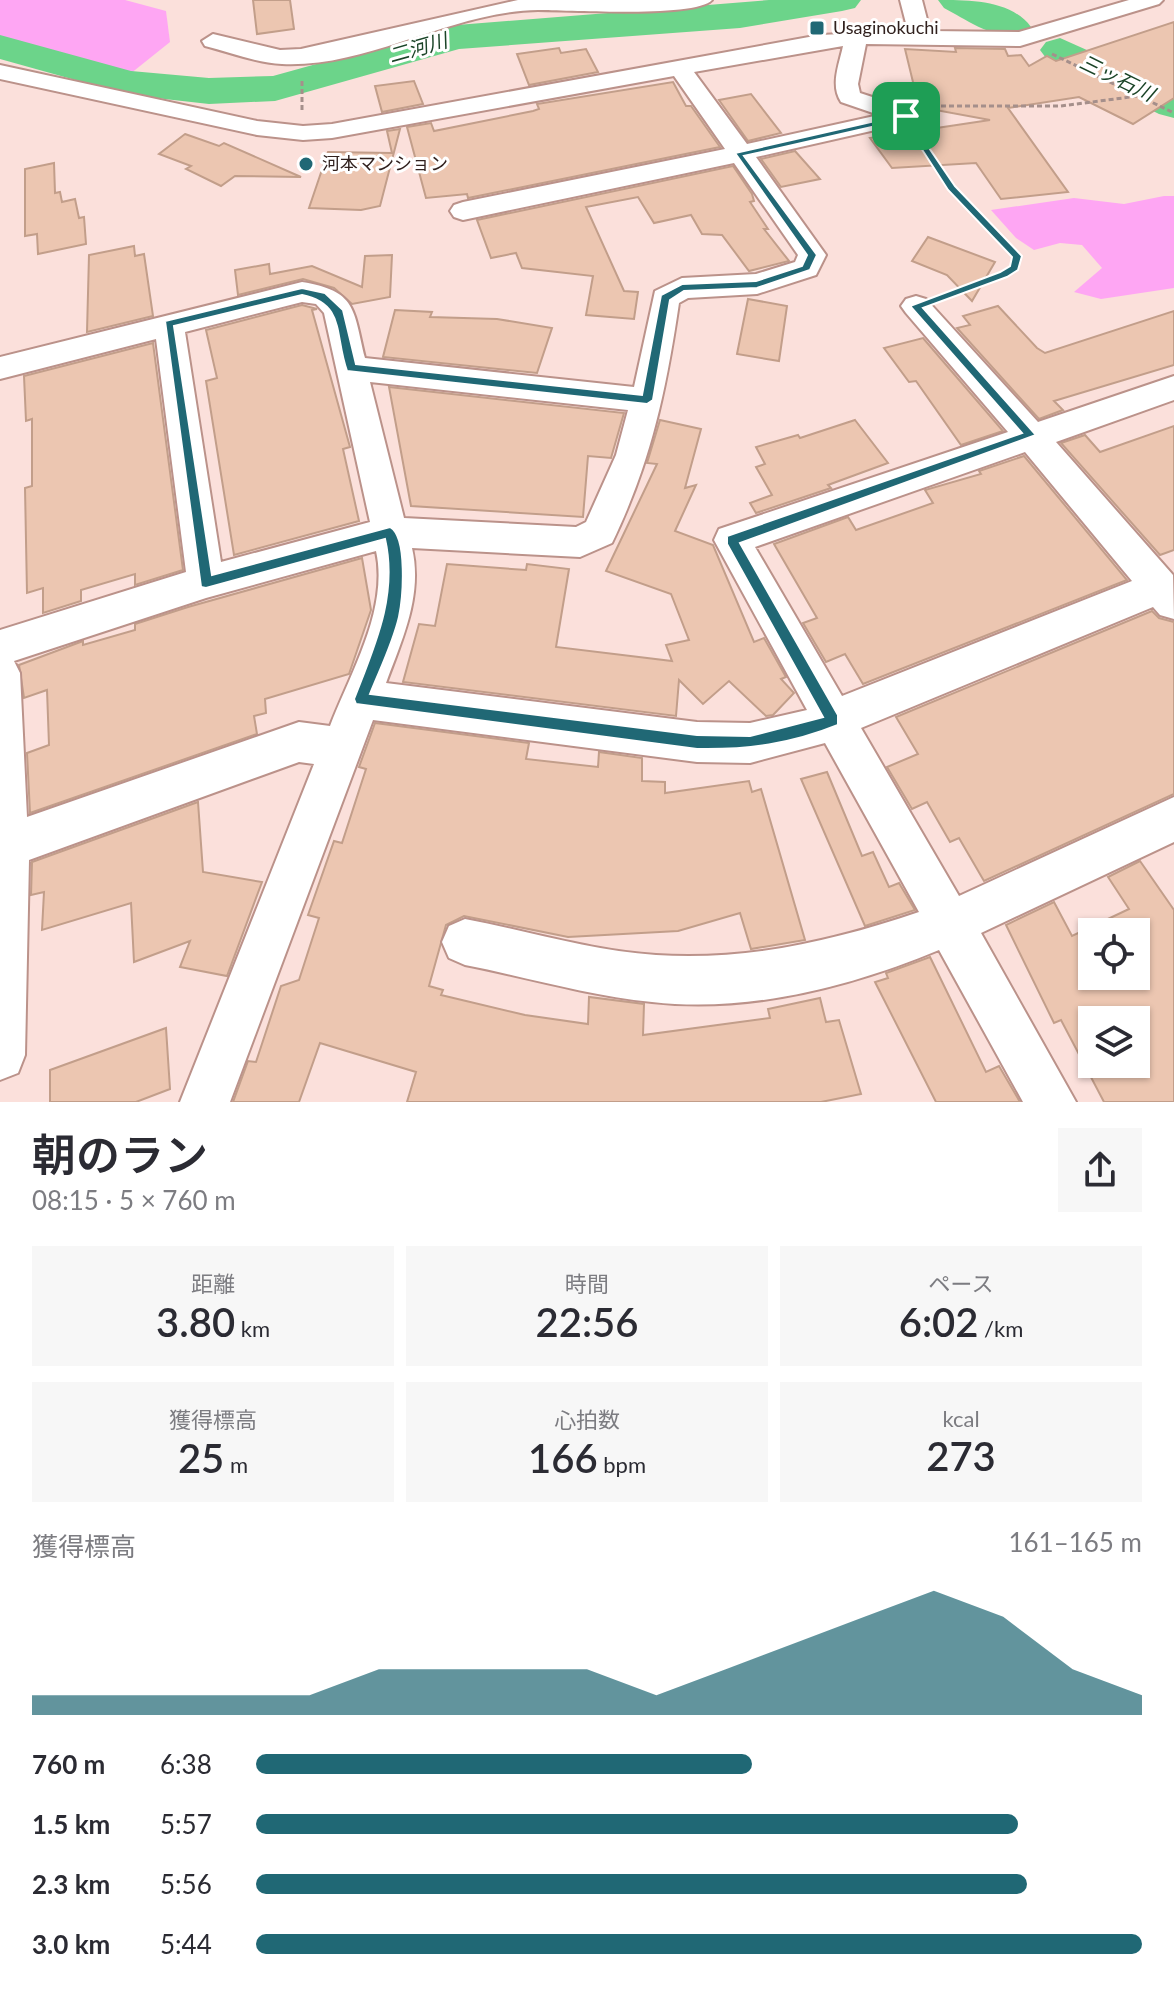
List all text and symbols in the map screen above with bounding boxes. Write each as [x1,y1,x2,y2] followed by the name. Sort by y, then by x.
[833,16,939,38] place label: Usaginokuchi
[808,19,826,37] marker: Usaginokuchi
[386,27,452,67] water label: 二河川
[1076,49,1160,106] water label: 三ッ石川
[872,82,940,150] pin
[884,94,928,138] icon: arrive
[322,152,448,174] place label: 河本マンション
[297,155,315,173] marker: 河本マンション
[1078,918,1150,1078] map controls
[1078,918,1150,990] button: locate
[1078,1006,1150,1078] button: layers
[32,1128,208,1180] text: 朝のラン
[1058,1128,1142,1212] button: share
[32,1184,236,1216] text: 08:15 · 5 × 760 m
[191,1270,235,1297] text: 距離
[565,1270,609,1297] text: 時間
[929,1270,993,1297] text: ペース
[156,1298,235,1346] text: 3.80
[536,1298,638,1346] text: 22:56
[899,1298,978,1346] text: 6:02
[235,1315,270,1342] text: km
[978,1315,1023,1342] text: /km
[942,1405,980,1432] text: kcal
[169,1406,257,1433] text: 獲得標高
[554,1406,620,1433] text: 心拍数
[926,1432,996,1480] text: 273
[178,1434,224,1482] text: 25
[528,1434,598,1482] text: 166
[224,1451,248,1478] text: m
[598,1451,646,1478] text: bpm
[1008,1526,1142,1558] text: 161–165 m
[32,1530,136,1562] text: 獲得標高
[32,1748,105,1780] text: 760 m
[160,1748,212,1780] text: 6:38
[32,1808,110,1840] text: 1.5 km
[160,1808,212,1840] text: 5:57
[32,1868,110,1900] text: 2.3 km
[160,1868,212,1900] text: 5:56
[32,1928,110,1960] text: 3.0 km
[160,1928,212,1960] text: 5:44

